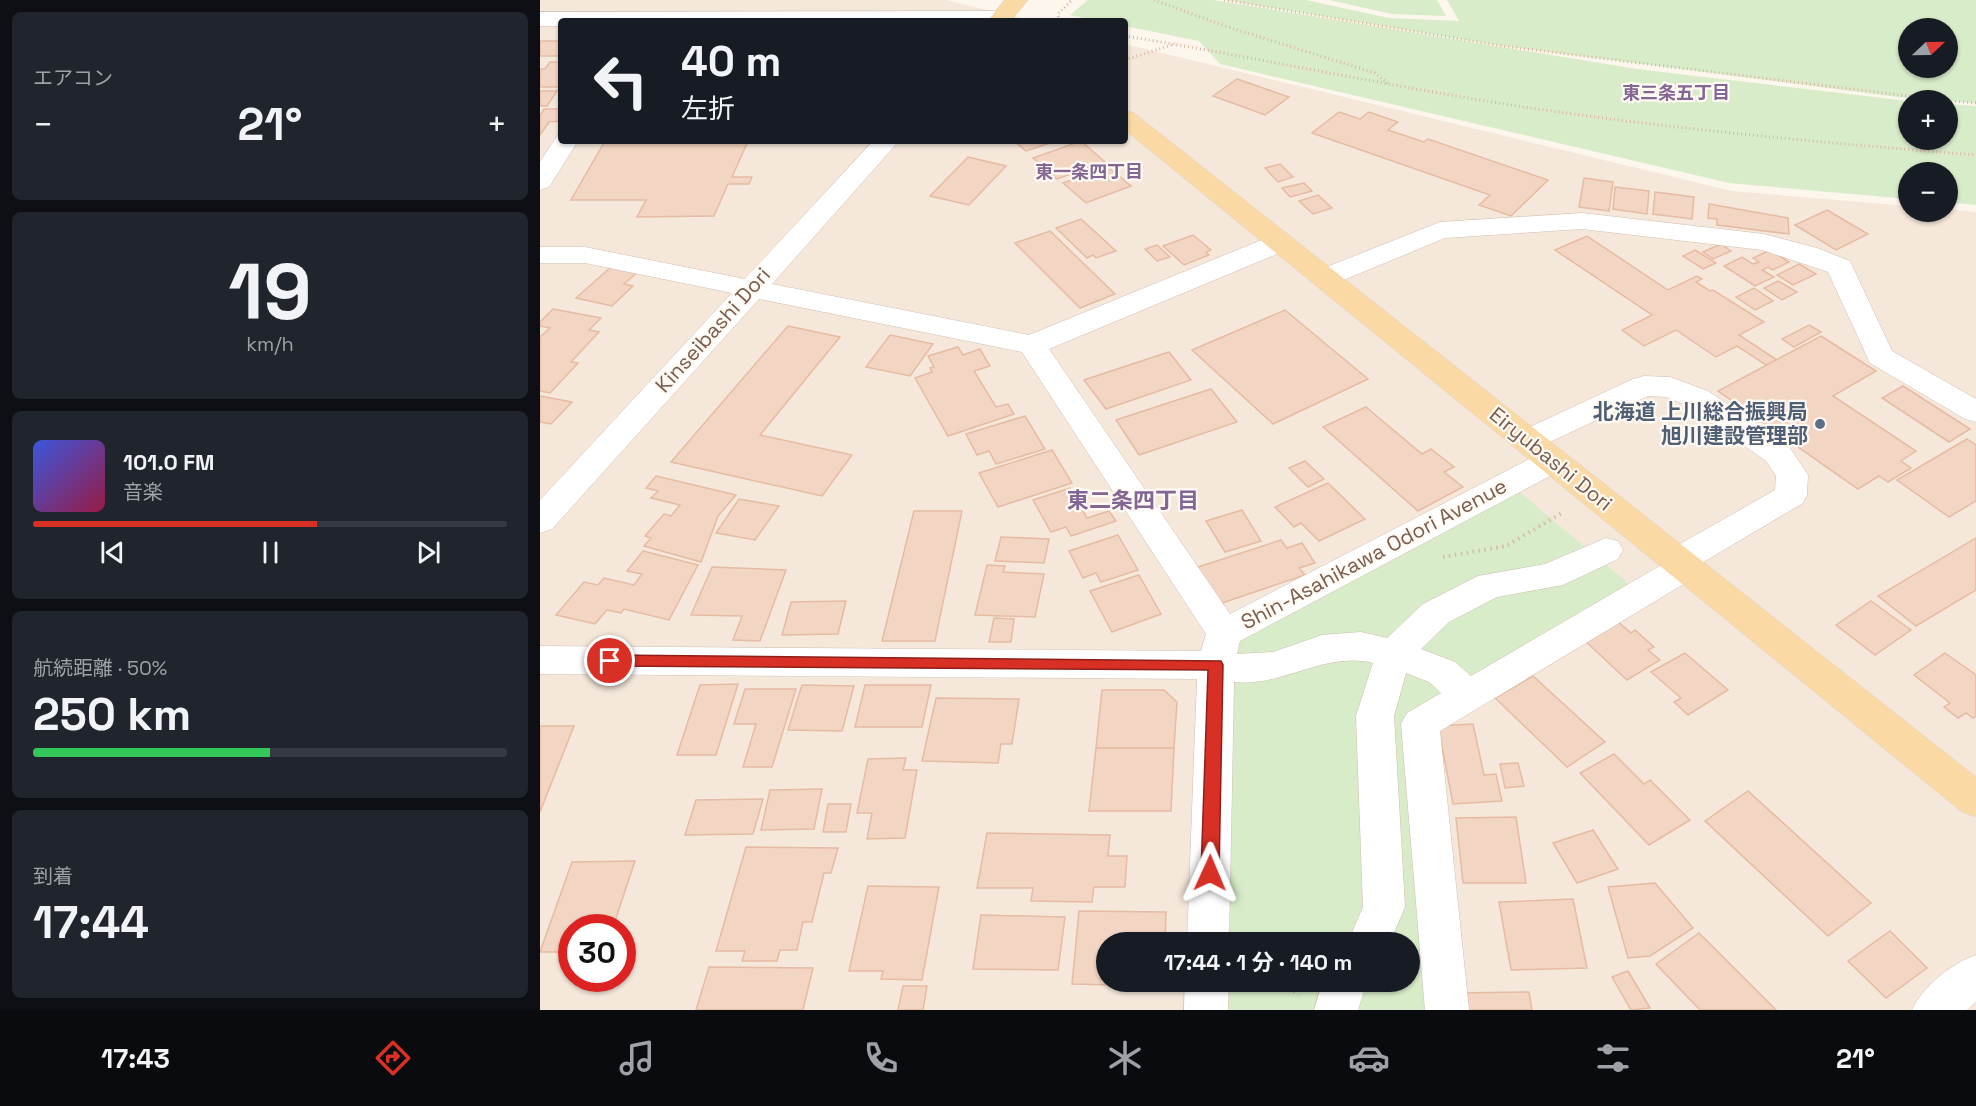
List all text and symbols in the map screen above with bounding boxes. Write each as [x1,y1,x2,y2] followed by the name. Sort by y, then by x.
[1898,18,1958,78] north arrow
[1898,18,1958,222] map controls
[681,35,781,88] text: 40 m
[582,42,660,120] icon: left
[33,65,113,91] text: エアコン
[1622,81,1730,104] district label: 東三条五丁目
[1898,90,1958,150] button: +
[681,91,735,126] text: 左折
[238,96,302,153] text: 21°
[33,104,53,146] text: −
[487,104,507,146] text: +
[1035,160,1143,183] district label: 東一条四丁目
[1898,162,1958,222] button: −
[228,242,312,342] text: 19
[649,261,776,398] street label: Kinseibashi Dori
[246,331,294,357] text: km/h
[1593,398,1808,449] place label: 北海道 上川総合振興局 旭川建設管理部
[1484,401,1618,516] street label: Eiryubashi Dori
[1813,417,1827,431] marker: 北海道 上川総合振興局 旭川建設管理部
[123,448,214,476] text: 101.0 FM
[1236,472,1511,635] street label: Shin-Asahikawa Odori Avenue
[123,479,163,505] text: 音楽
[1067,486,1199,514] district label: 東二条四丁目
[96,536,129,569] icon: previous
[254,536,287,569] icon: pause
[412,536,445,569] icon: next
[584,635,635,686] pin
[593,644,626,677] icon: arrive
[33,655,167,681] text: 航続距離 · 50%
[33,686,191,743] text: 250 km
[1178,841,1242,905] position arrow
[33,863,73,889] text: 到着
[33,894,149,951] text: 17:44
[558,914,636,992] speed limit sign: 30
[1164,948,1352,976] text: 17:44 · 1 分 · 140 m
[372,1037,414,1079] icon: directions
[616,1037,658,1079] icon: music
[860,1037,902,1079] icon: phone
[1104,1037,1146,1079] icon: climate
[1348,1037,1390,1079] icon: car
[1592,1037,1634,1079] icon: filters
[101,1041,170,1076] text: 17:43
[1836,1041,1875,1076] text: 21°

